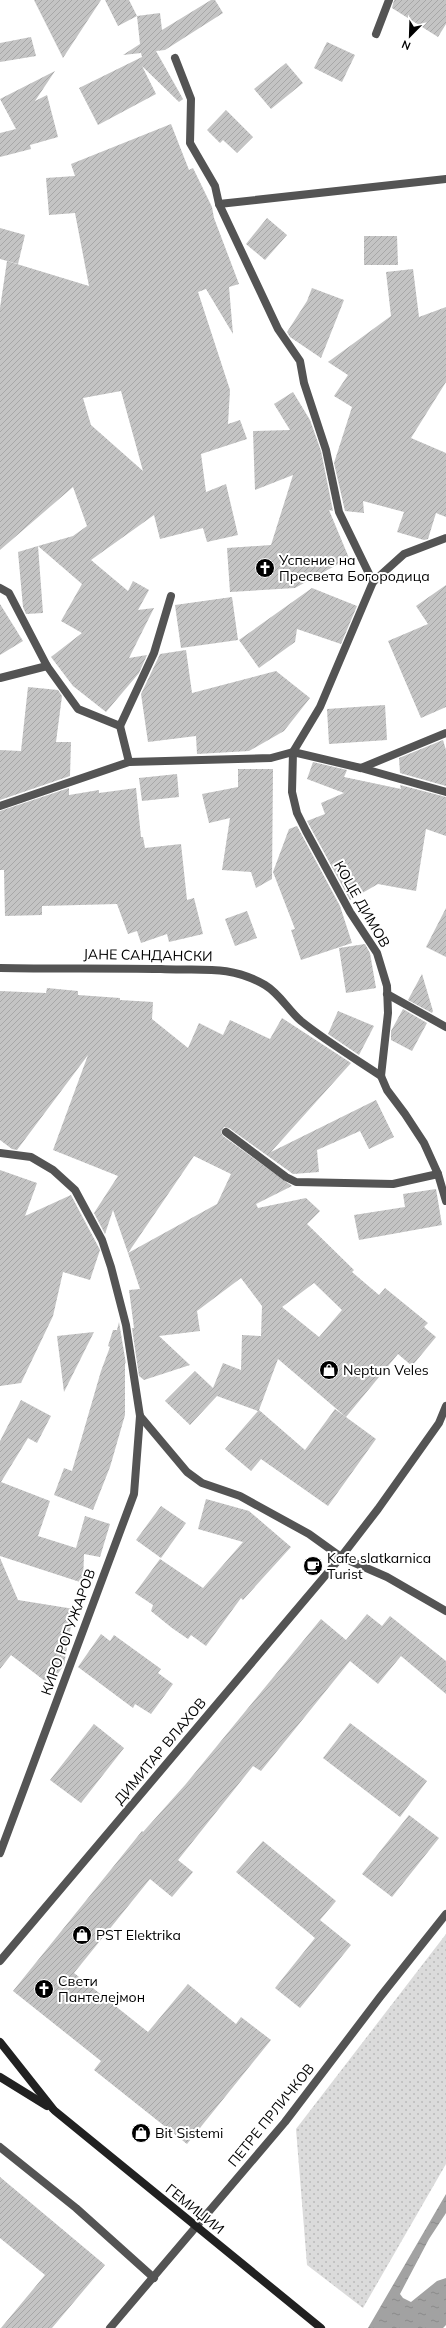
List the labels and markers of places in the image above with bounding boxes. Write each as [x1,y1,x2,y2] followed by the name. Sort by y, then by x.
[278,551,430,585] place label: Успение на Пресвета Богородица
[254,557,276,579] church icon: Успение на Пресвета Богородица
[318,1359,340,1381] shop icon: Neptun Veles
[343,1361,429,1379] place label: Neptun Veles
[327,1549,431,1583] place label: Kafe slatkarnica Turist
[302,1555,324,1577] cafe icon: Kafe slatkarnica Turist
[71,1924,93,1946] shop icon: PST Elektrika
[96,1926,181,1944] place label: PST Elektrika
[58,1972,145,2006] place label: Свети Пантелејмон
[33,1978,55,2000] church icon: Свети Пантелејмон
[130,2122,152,2144] shop icon: Bit Sistemi
[155,2124,223,2142] place label: Bit Sistemi

